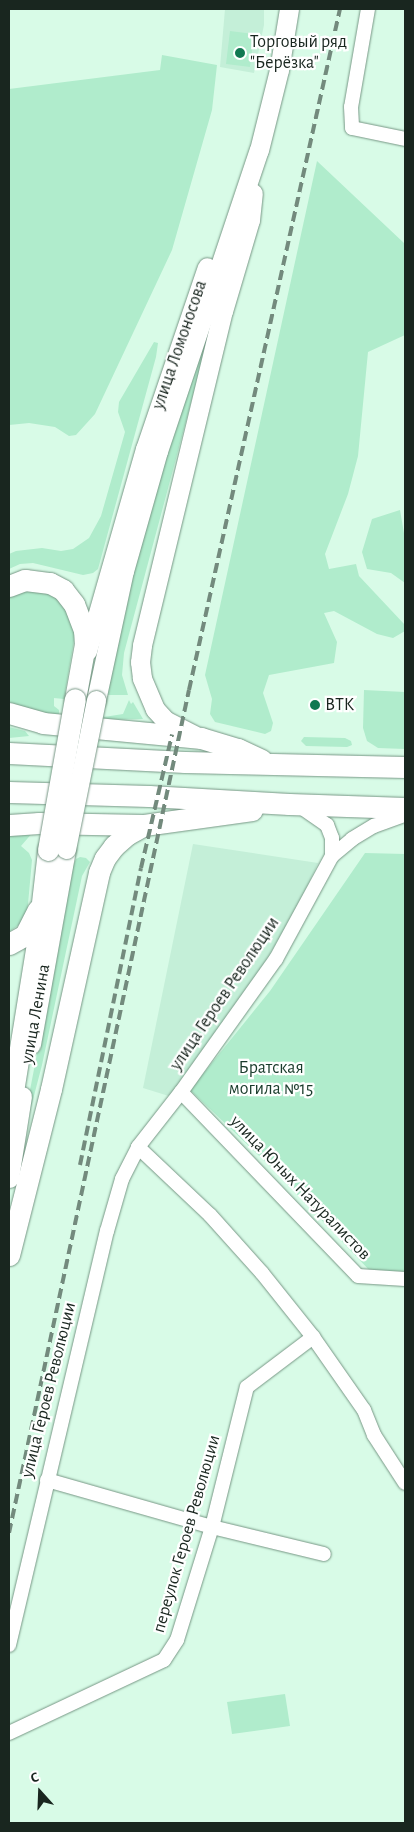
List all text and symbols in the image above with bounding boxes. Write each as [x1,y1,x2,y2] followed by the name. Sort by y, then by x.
[250,32,347,74] place label: Торговый ряд "Берёзка"
[234,47,246,59] marker: Торговый ряд "Берёзка"
[148,278,212,412] street label: улица Ломоносова
[325,694,354,716] place label: ВТК
[309,699,321,711] marker: ВТК
[166,913,284,1075] street label: улица Героев Революции
[17,962,55,1066] street label: улица Ленина
[229,1058,313,1100] park label: Братская могила №15
[225,1111,375,1265] street label: улица Юных Натуралистов
[17,1300,81,1480] street label: улица Героев Революции
[148,1433,226,1635] street label: переулок Героев Революции
[15,1767,65,1817] north arrow
[29,1770,41,1786] text: С

